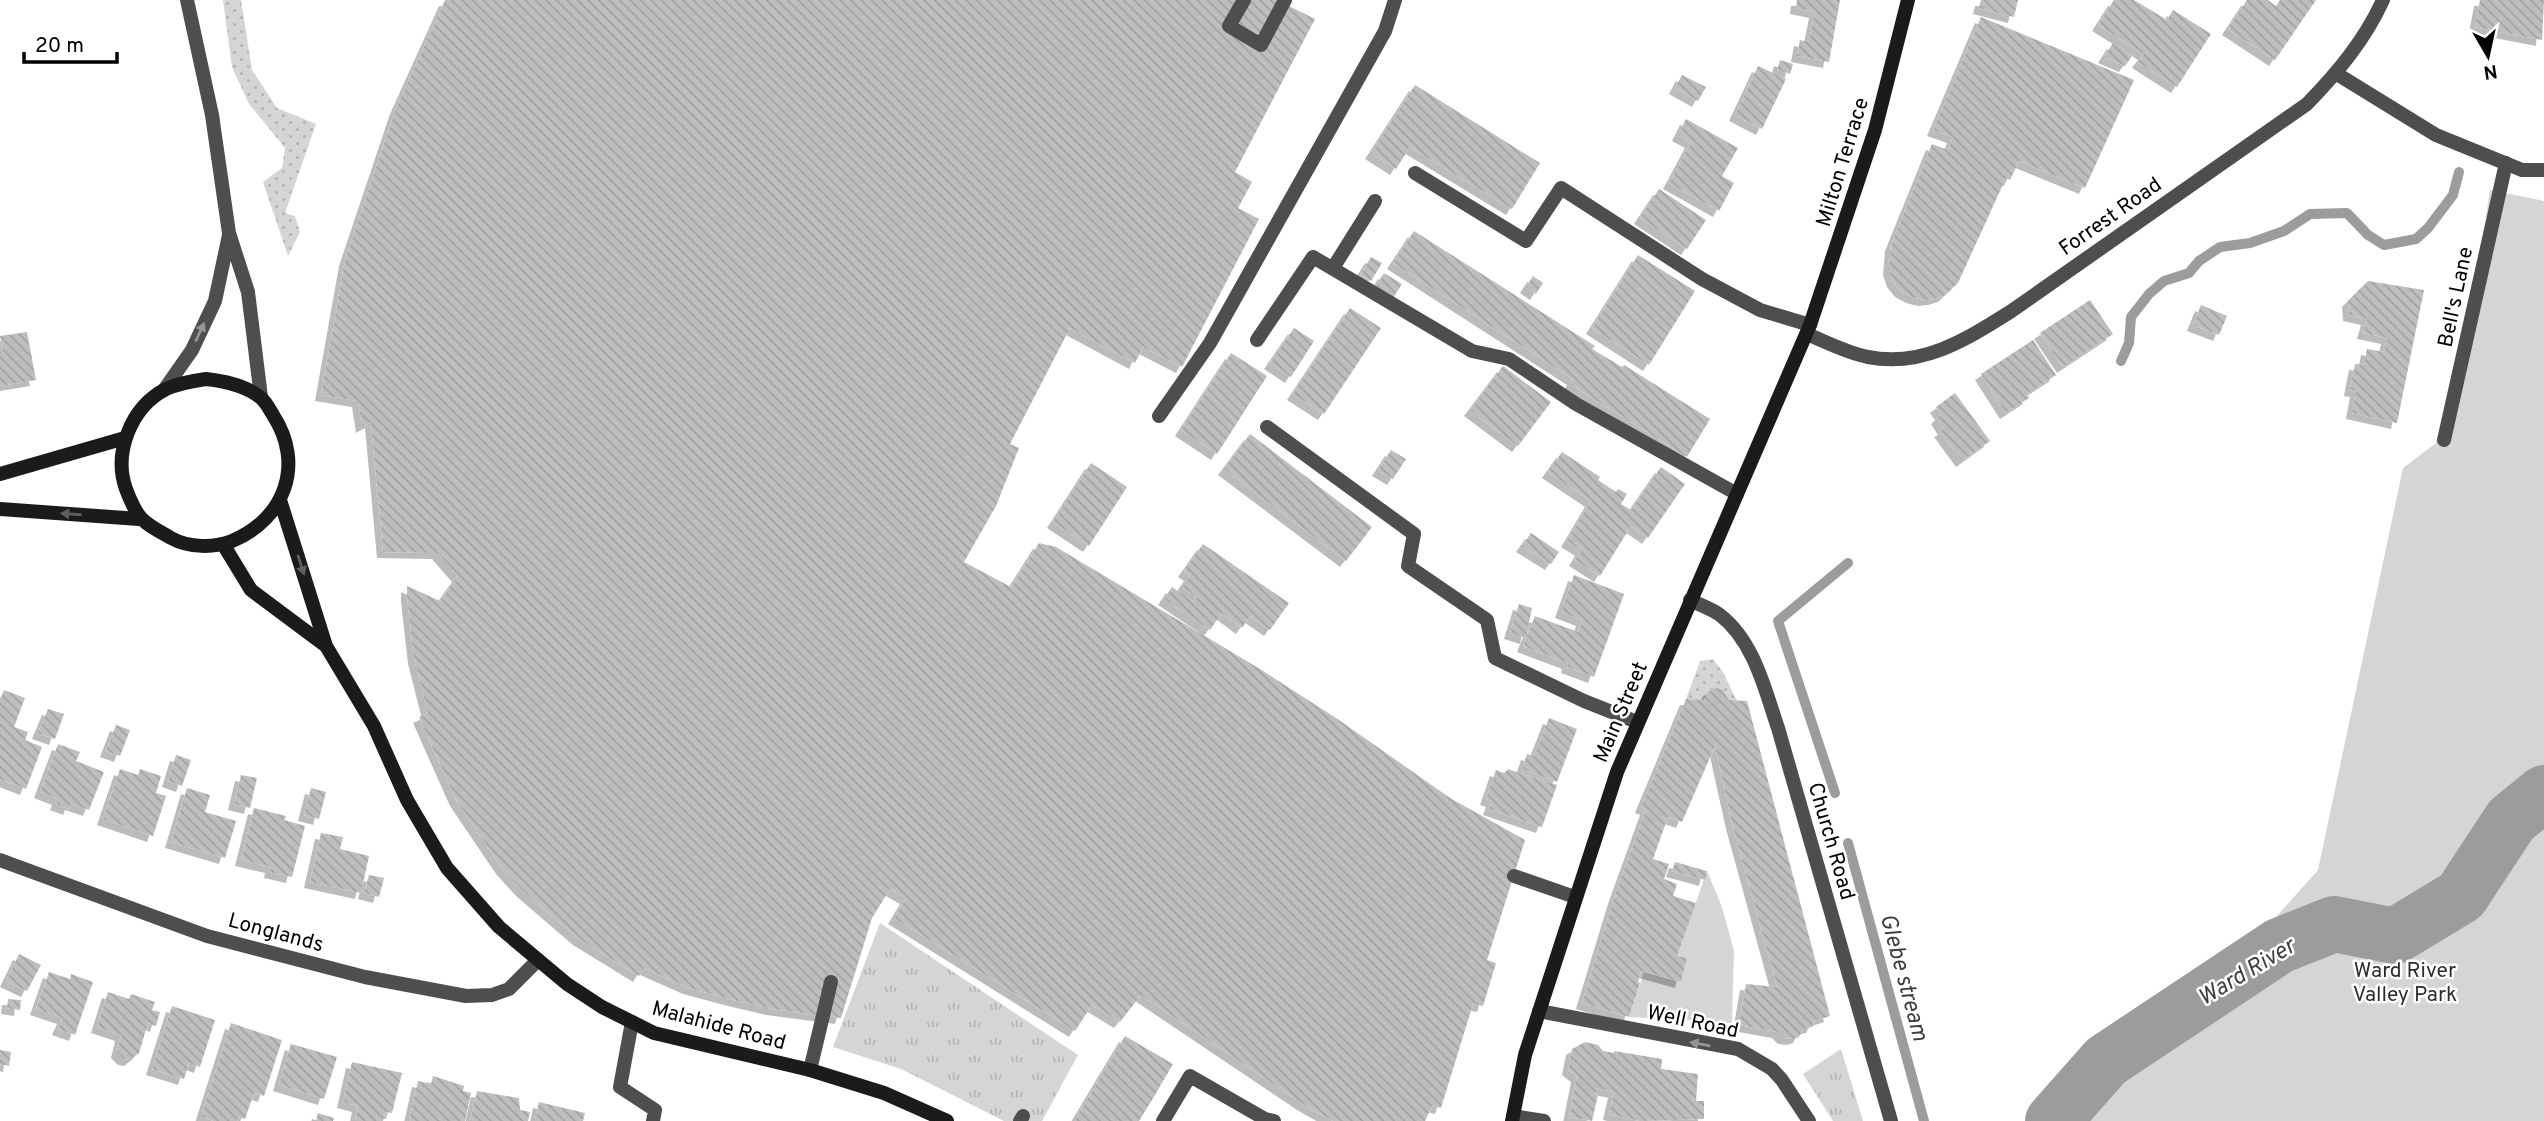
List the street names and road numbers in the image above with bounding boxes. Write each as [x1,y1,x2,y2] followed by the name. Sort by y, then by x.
[1811,94,1876,230] street label: Milton Terrace
[2054,172,2168,263] street label: Forrest Road
[2433,245,2480,350] street label: Bell's Lane
[1588,658,1655,767] street label: Main Street
[1801,780,1860,903] street label: Church Road
[225,908,326,959] street label: Longlands
[649,996,789,1057] street label: Malahide Road
[1644,1000,1741,1045] street label: Well Road

